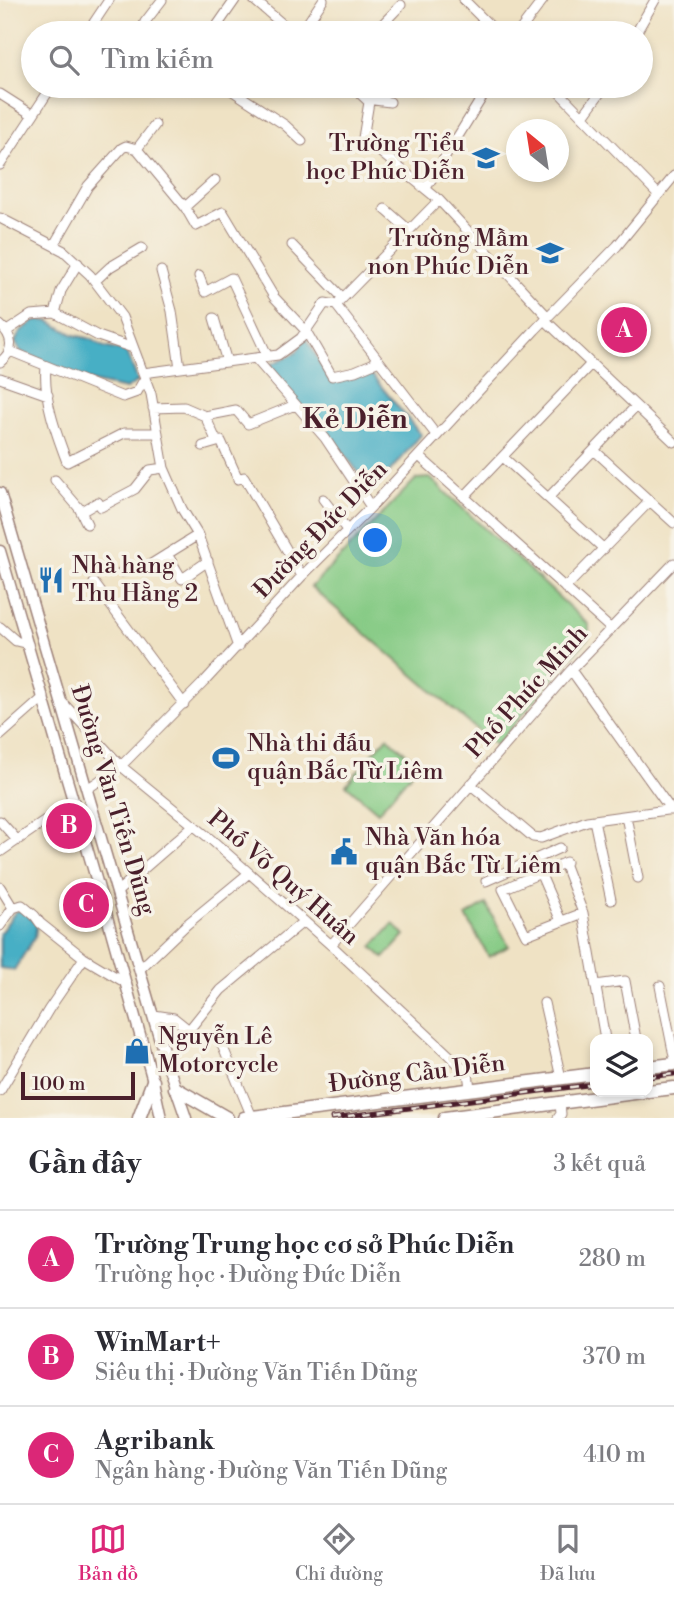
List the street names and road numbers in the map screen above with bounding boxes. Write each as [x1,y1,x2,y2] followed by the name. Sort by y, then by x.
[248,455,394,605] street label: Đường Đức Diễn
[460,619,594,765] street label: Phố Phúc Minh
[64,681,162,919] street label: Đường Văn Tiến Dũng
[201,804,365,952] street label: Phố Võ Quý Huân
[327,1048,507,1100] street label: Đường Cầu Diễn

